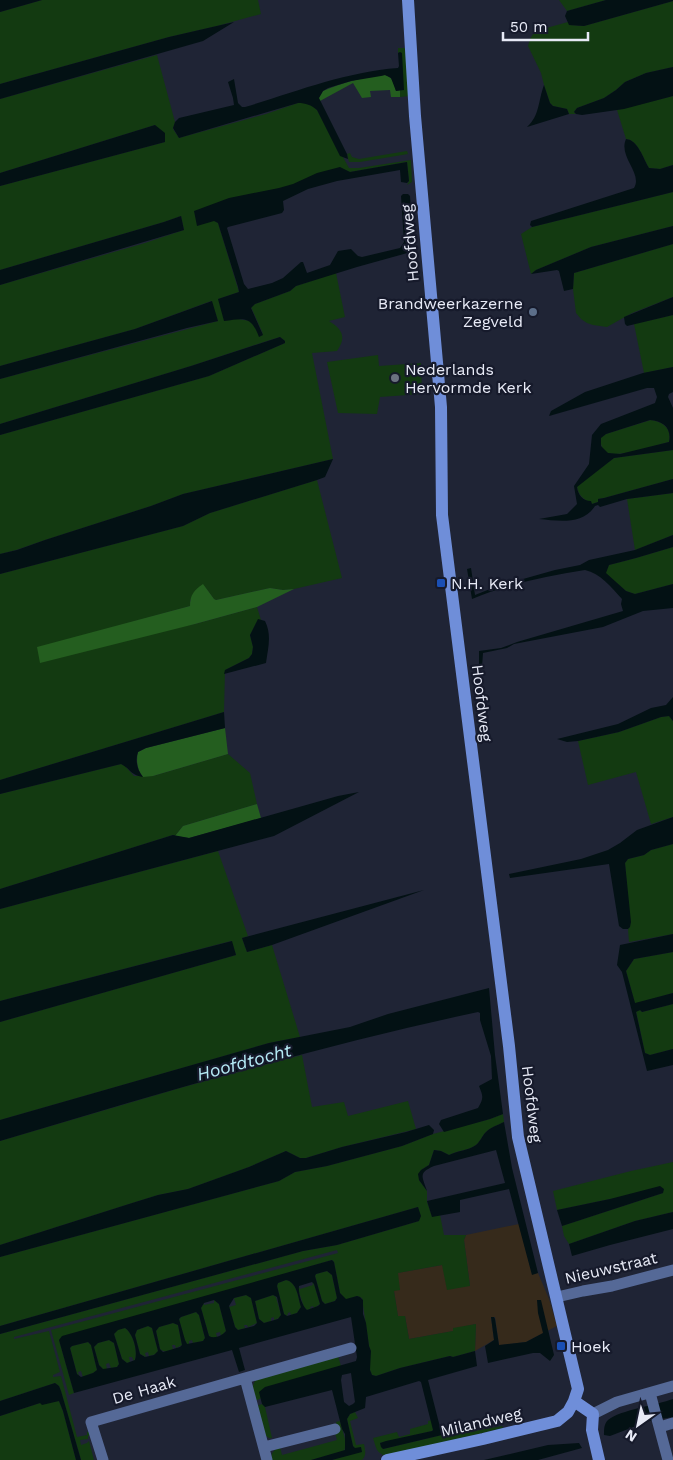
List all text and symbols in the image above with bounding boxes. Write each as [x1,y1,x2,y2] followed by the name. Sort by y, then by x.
[503,10,588,42] scale bar
[510,18,547,36] text: 50 m
[397,203,423,283] street label: Hoofdweg
[378,294,523,331] place label: Brandweerkazerne Zegveld
[527,306,539,318] marker: Brandweerkazerne Zegveld
[405,360,531,397] place label: Nederlands Hervormde Kerk
[389,372,401,384] marker: Nederlands Hervormde Kerk
[451,574,523,593] place label: N.H. Kerk
[435,577,447,589] marker: N.H. Kerk
[468,663,496,743] street label: Hoofdweg
[194,1039,294,1085] water label: Hoofdtocht
[518,1064,546,1144] street label: Hoofdweg
[563,1248,659,1288] street label: Nieuwstraat
[571,1337,611,1356] place label: Hoek
[555,1340,567,1352] marker: Hoek
[110,1372,178,1408] street label: De Haak
[613,1400,663,1450] north arrow
[439,1403,524,1441] street label: Milandweg
[622,1426,640,1445] text: N

